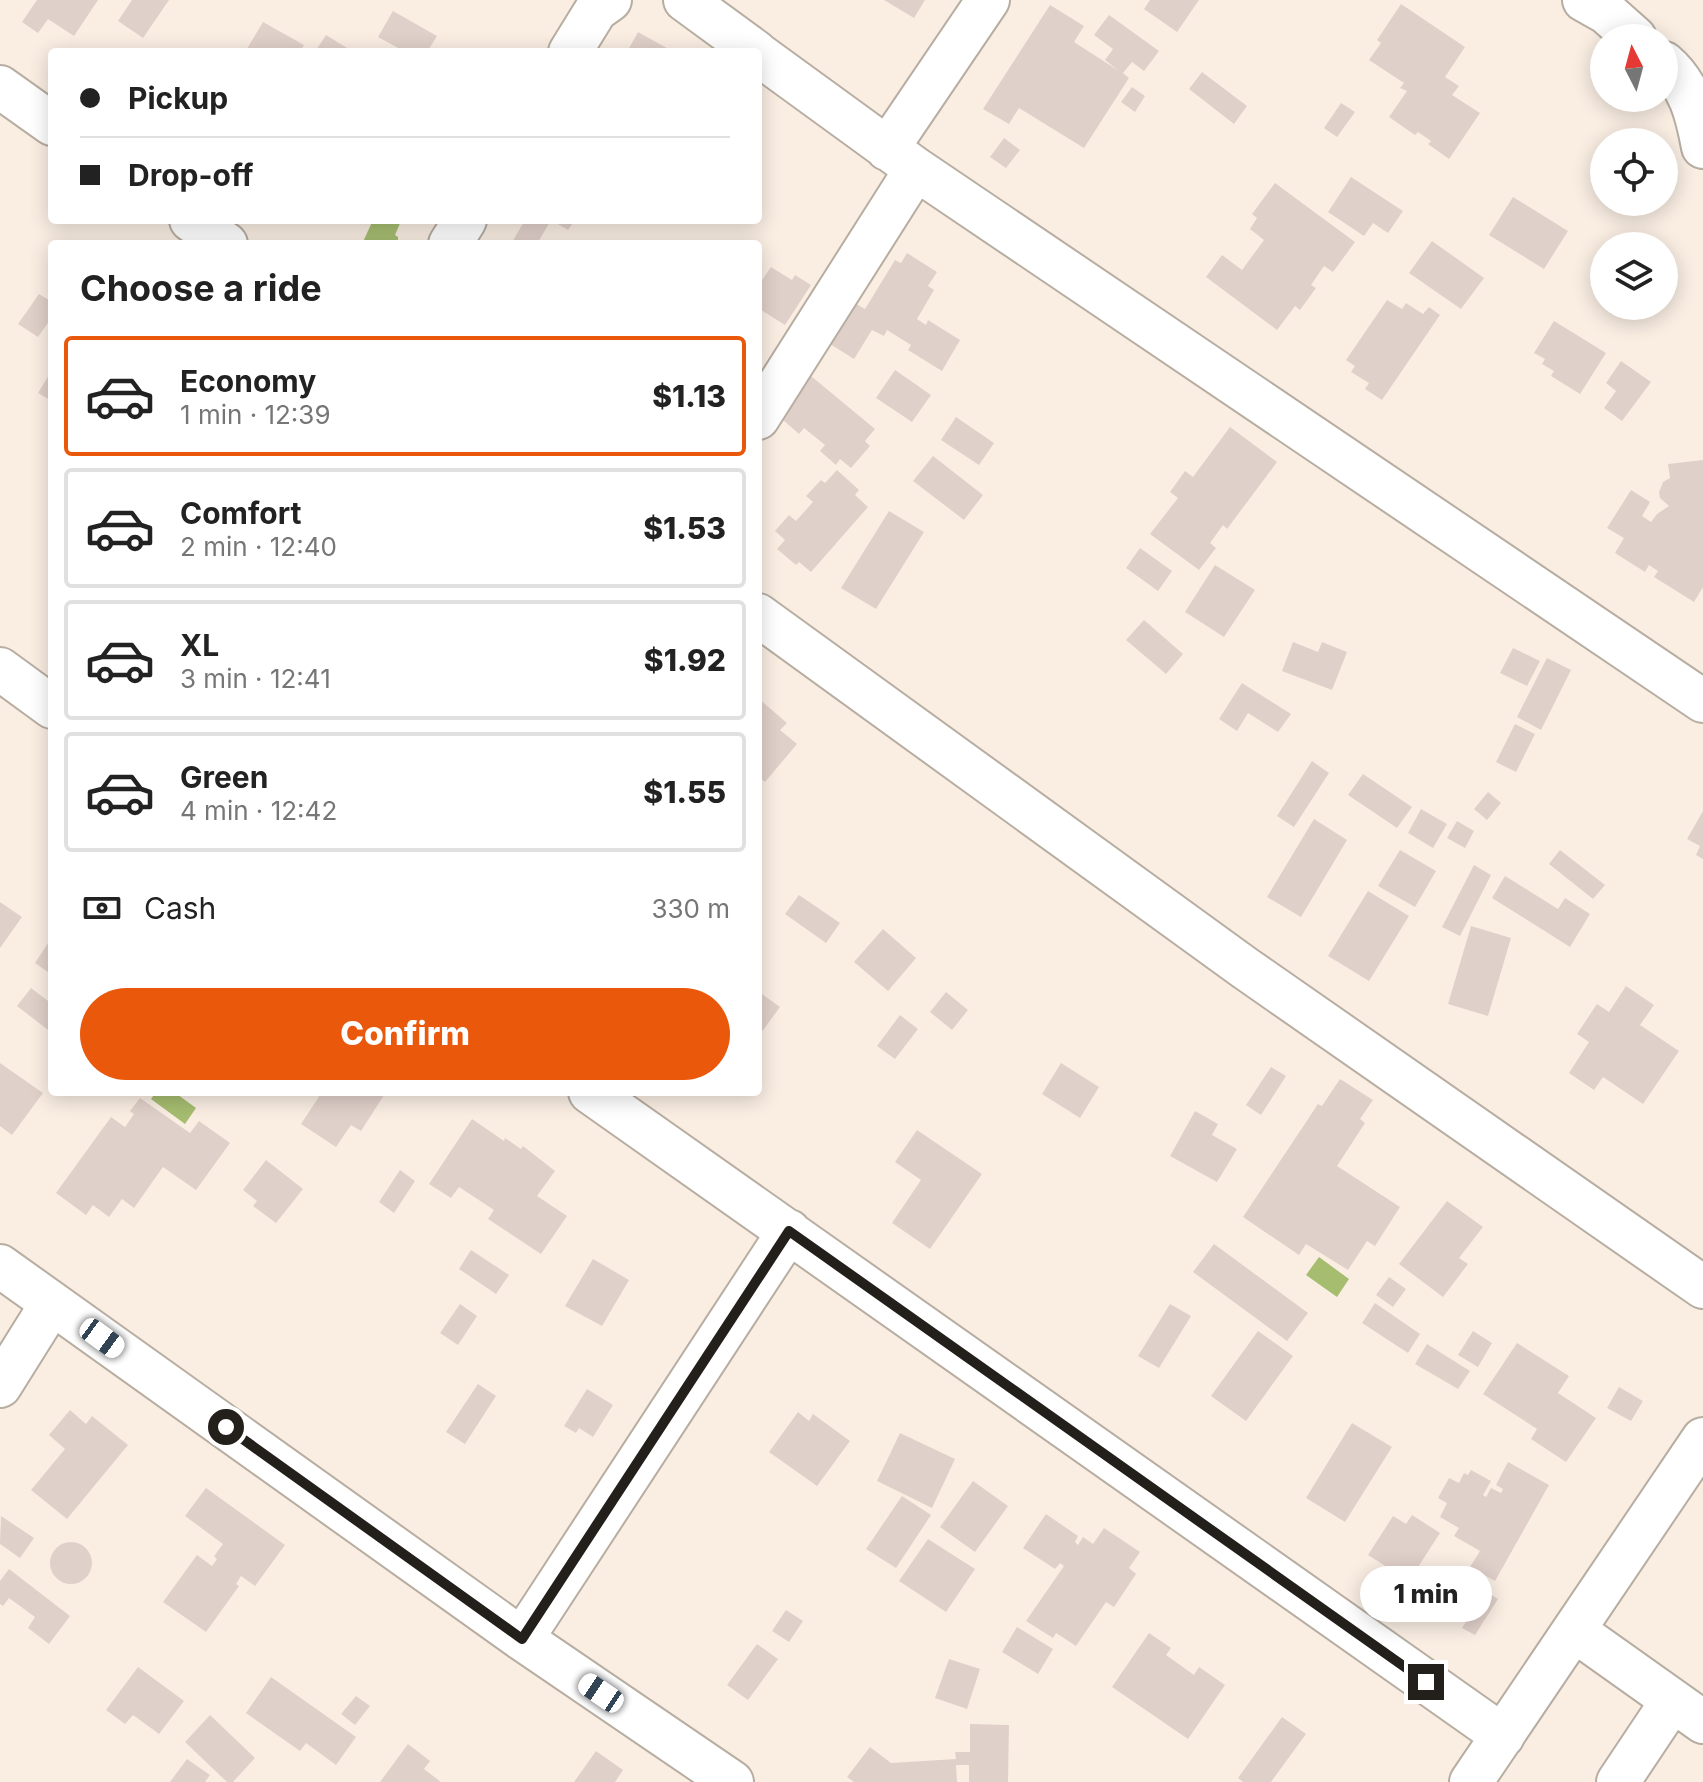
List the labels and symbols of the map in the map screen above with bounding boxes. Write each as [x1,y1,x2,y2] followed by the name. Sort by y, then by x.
[1590,24,1678,112] north arrow
[76,1314,128,1362] car
[208,1409,244,1445] route start
[1360,1566,1492,1622] callout: 1 min
[1408,1664,1444,1700] route end
[574,1670,628,1716] car

